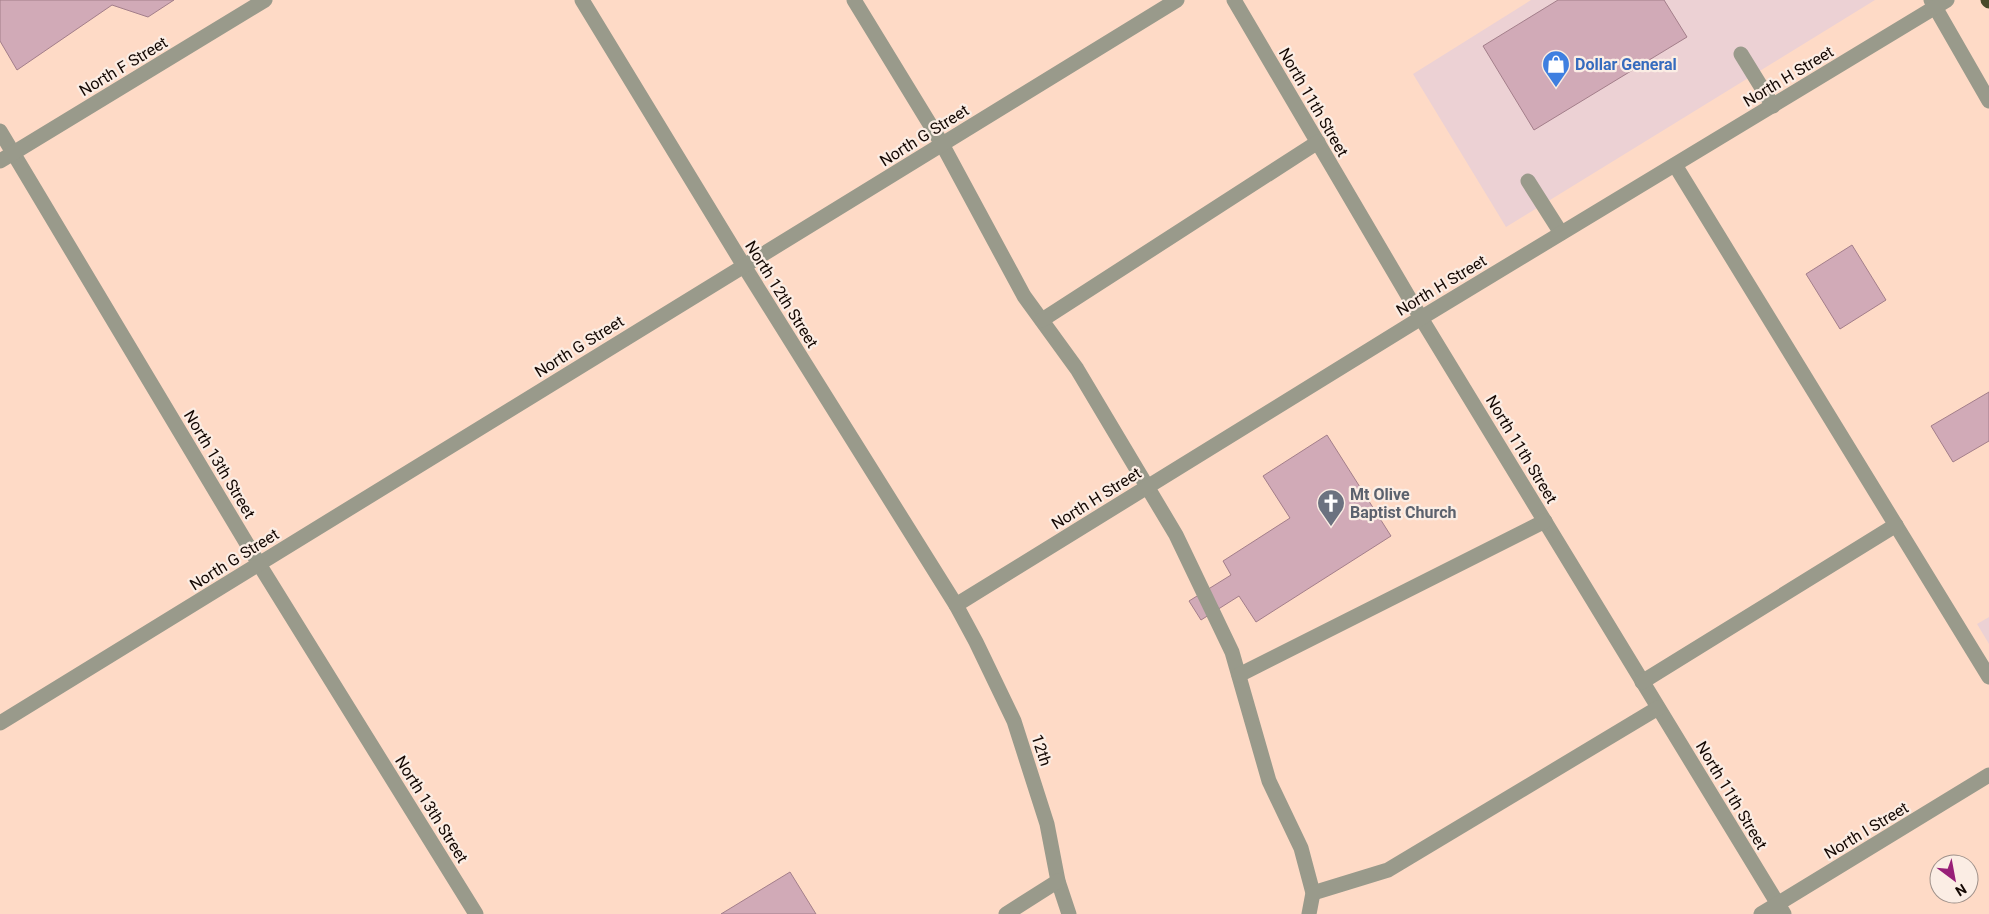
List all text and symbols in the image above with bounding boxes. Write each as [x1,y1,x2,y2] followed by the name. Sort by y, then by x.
[76,33,171,100] street label: North F Street
[1740,42,1837,111] street label: North H Street
[1275,44,1352,160] street label: North 11th Street
[1541,49,1571,88] shop icon: Dollar General
[1575,55,1677,74] place label: Dollar General
[876,100,972,170] street label: North G Street
[741,237,822,351] street label: North 12th Street
[1393,251,1490,320] street label: North H Street
[531,311,627,381] street label: North G Street
[1482,392,1561,507] street label: North 11th Street
[180,407,259,522] street label: North 13th Street
[1048,463,1145,533] street label: North H Street
[1350,485,1456,522] place label: Mt Olive Baptist Church
[1316,488,1346,527] church icon: Mt Olive Baptist Church
[186,524,282,594] street label: North G Street
[1028,732,1056,768] street label: 12th
[1692,738,1771,853] street label: North 11th Street
[391,752,472,866] street label: North 13th Street
[1821,798,1912,863] street label: North I Street
[1929,854,1979,904] north arrow
[1952,881,1969,899] text: N

